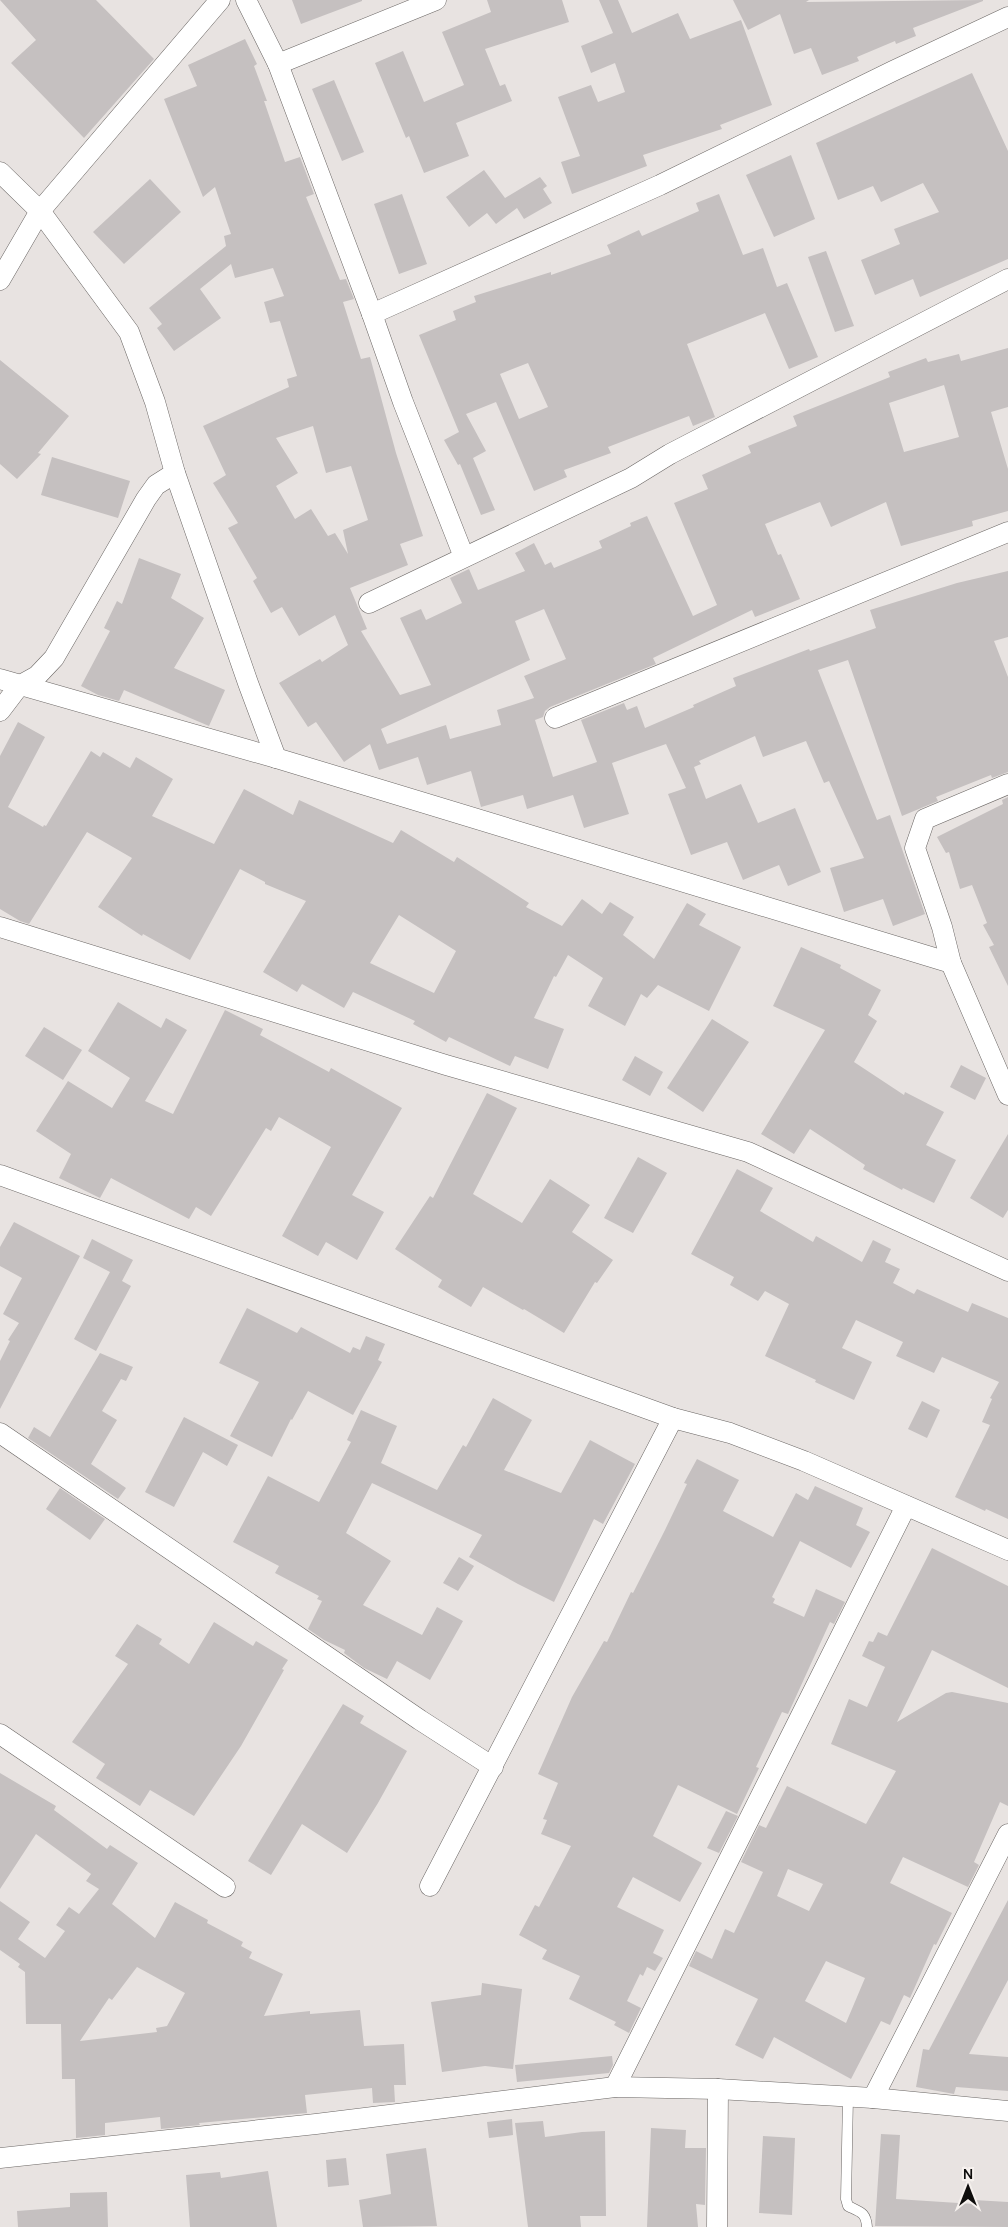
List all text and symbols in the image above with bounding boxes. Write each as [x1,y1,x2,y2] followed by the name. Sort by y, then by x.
[943,2162,993,2212] north arrow
[963,2164,973,2183] text: N

